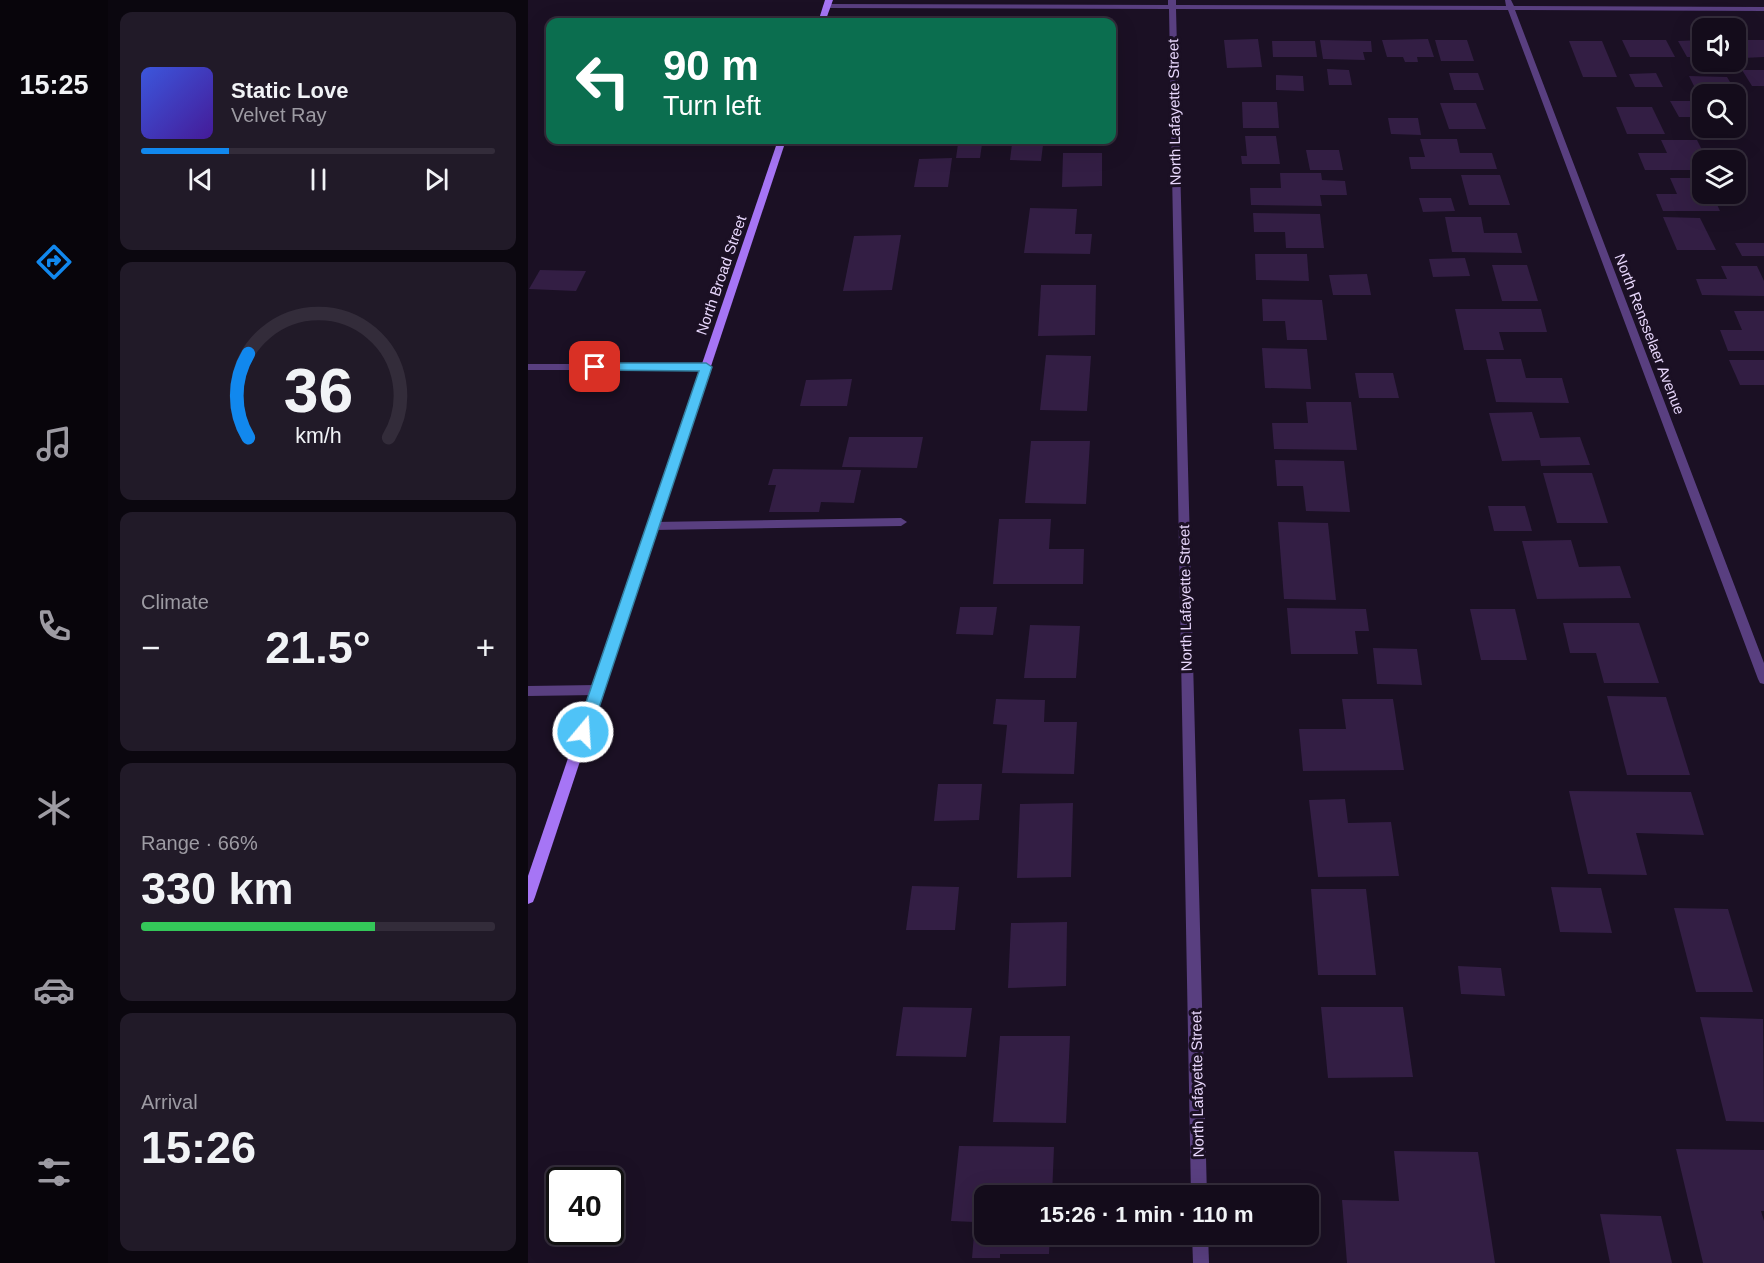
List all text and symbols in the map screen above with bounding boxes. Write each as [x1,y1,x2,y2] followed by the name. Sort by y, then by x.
[1692,18,1746,204] map controls
[1692,18,1746,72] button: sound
[1164,38,1184,186] street label: North Lafayette Street
[564,42,642,120] icon: left
[663,42,759,89] text: 90 m
[19,70,89,100] text: 15:25
[231,78,348,103] text: Static Love
[1692,84,1746,138] button: search
[663,91,761,121] text: Turn left
[231,104,327,126] text: Velvet Ray
[1692,150,1746,204] button: layers
[184,163,217,196] icon: previous
[302,163,335,196] icon: pause
[420,163,453,196] icon: next
[693,212,750,337] street label: North Broad Street
[33,241,75,283] icon: directions
[1611,251,1689,417] street label: North Rensselaer Avenue
[569,341,620,392] pin
[578,350,611,383] icon: arrive
[283,356,353,425] text: 36
[33,423,75,465] icon: music
[295,425,341,449] text: km/h
[1175,524,1195,672] street label: North Lafayette Street
[141,591,209,613] text: Climate
[33,605,75,647] icon: phone
[265,622,371,673] text: 21.5°
[141,629,160,666] text: −
[476,629,495,666] text: +
[551,700,615,764] position arrow
[33,787,75,829] icon: climate
[141,832,258,854] text: Range · 66%
[141,863,294,914] text: 330 km
[33,969,75,1011] icon: car
[1187,1010,1207,1158] street label: North Lafayette Street
[141,1091,198,1113] text: Arrival
[141,1122,256,1173] text: 15:26
[33,1151,75,1193] icon: filters
[546,1167,624,1245] speed limit sign: 40
[1040,1202,1254,1227] text: 15:26 · 1 min · 110 m

